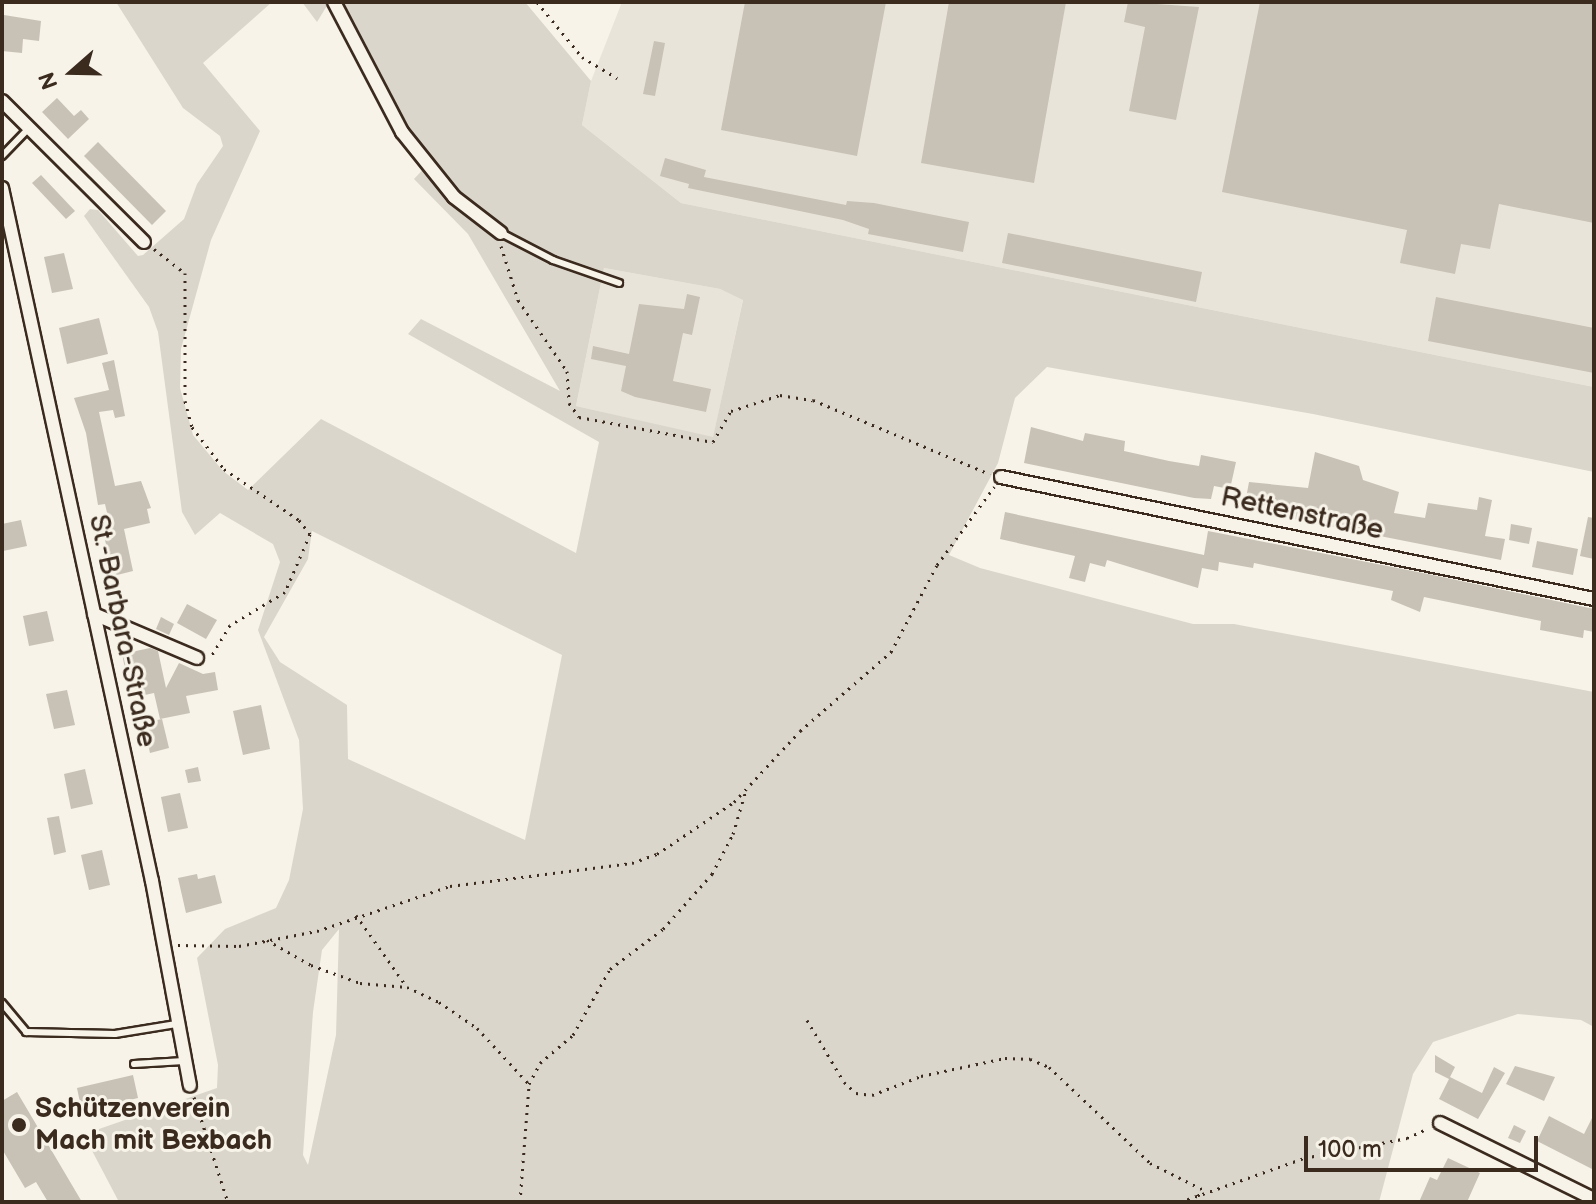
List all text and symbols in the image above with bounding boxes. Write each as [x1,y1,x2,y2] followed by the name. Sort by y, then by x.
[32,32,112,112] north arrow
[33,68,64,93] text: N
[1218,480,1386,548] street label: Rettenstraße
[81,512,163,750] street label: St.-Barbara-Straße
[35,1092,272,1158] place label: Schützenverein Mach mit Bexbach
[10,1116,28,1134] marker: Schützenverein Mach mit Bexbach
[1308,1120,1542,1170] scale bar
[1318,1135,1382,1164] text: 100 m

